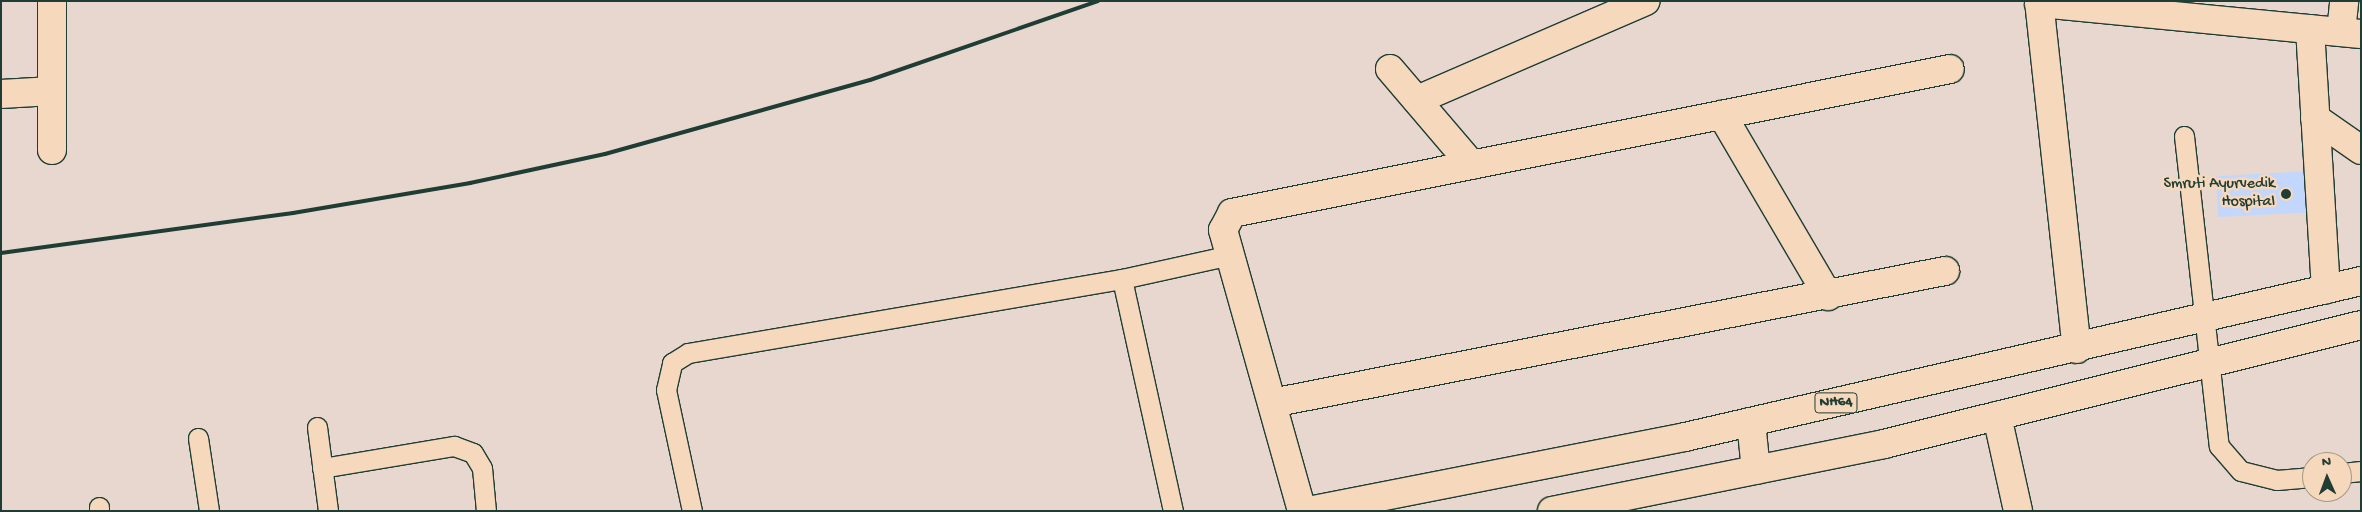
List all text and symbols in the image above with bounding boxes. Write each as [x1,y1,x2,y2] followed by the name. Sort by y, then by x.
[2163,175,2275,213] place label: Smruti Ayurvedik Hospital
[2279,187,2293,201] marker: Smruti Ayurvedik Hospital
[1814,390,1858,416] road number: NH64
[2302,452,2352,502] north arrow
[2322,454,2331,471] text: N

